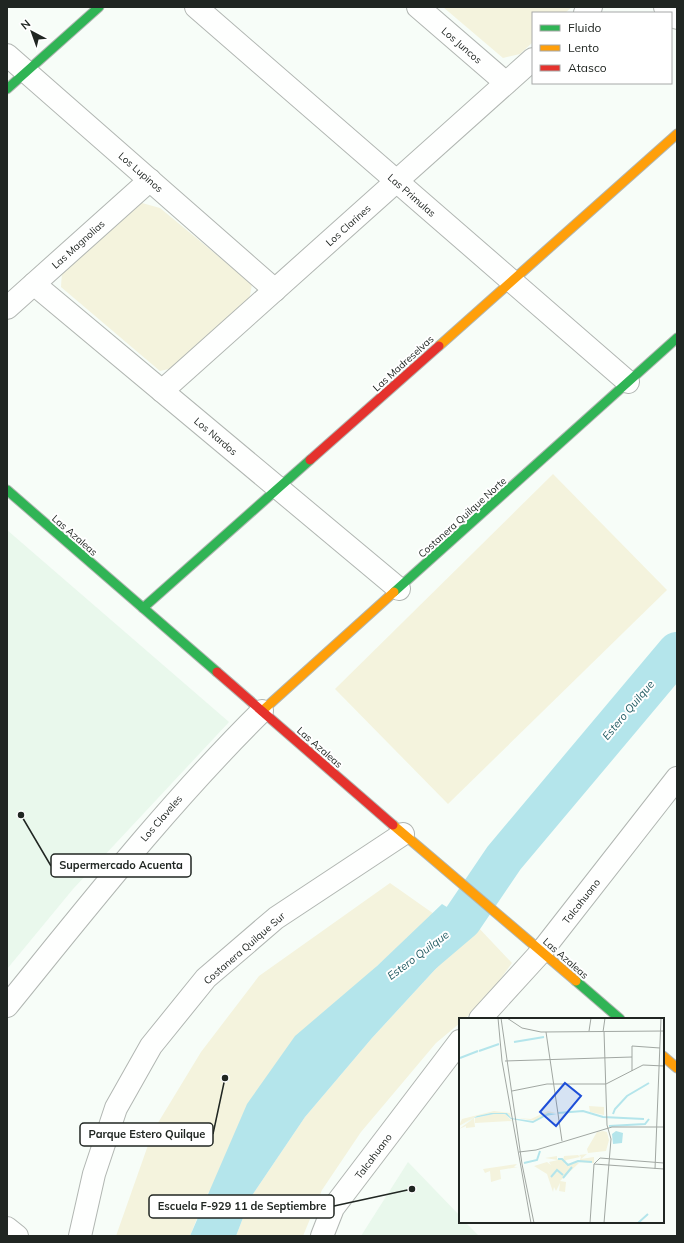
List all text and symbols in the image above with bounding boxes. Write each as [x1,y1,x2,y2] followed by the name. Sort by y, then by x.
[12,12,52,52] north arrow
[532,12,672,84] legend
[18,16,33,32] text: N
[568,20,602,35] text: Fluido
[439,24,485,66] street label: Los Juncos
[568,40,599,55] text: Lento
[568,60,607,75] text: Atasco
[116,150,166,195] street label: Los Lupinos
[385,171,438,220] street label: Las Primulas
[323,202,374,249] street label: Los Clarines
[49,217,108,272] street label: Las Magnolias
[370,333,437,394] street label: Las Madreselvas
[191,415,240,458] street label: Los Nardos
[416,474,509,560] street label: Costanera Quilque Norte
[49,512,100,559] street label: Las Azaleas
[599,677,657,743] water label: Estero Quilque
[294,724,345,771] street label: Las Azaleas
[138,792,185,844] street label: Los Claveles
[51,854,191,877] callout: Supermercado Acuenta
[59,858,183,872] text: Supermercado Acuenta
[560,876,603,926] street label: Talcahuano
[201,909,288,987] street label: Costanera Quilque Sur
[384,927,452,983] water label: Estero Quilque
[540,935,591,982] street label: Las Azaleas
[459,1018,664,1223] inset map
[80,1123,213,1146] callout: Parque Estero Quilque
[89,1127,205,1141] text: Parque Estero Quilque
[352,1131,395,1182] street label: Talcahuano
[149,1195,334,1218] callout: Escuela F-929 11 de Septiembre
[158,1199,326,1213] text: Escuela F-929 11 de Septiembre

